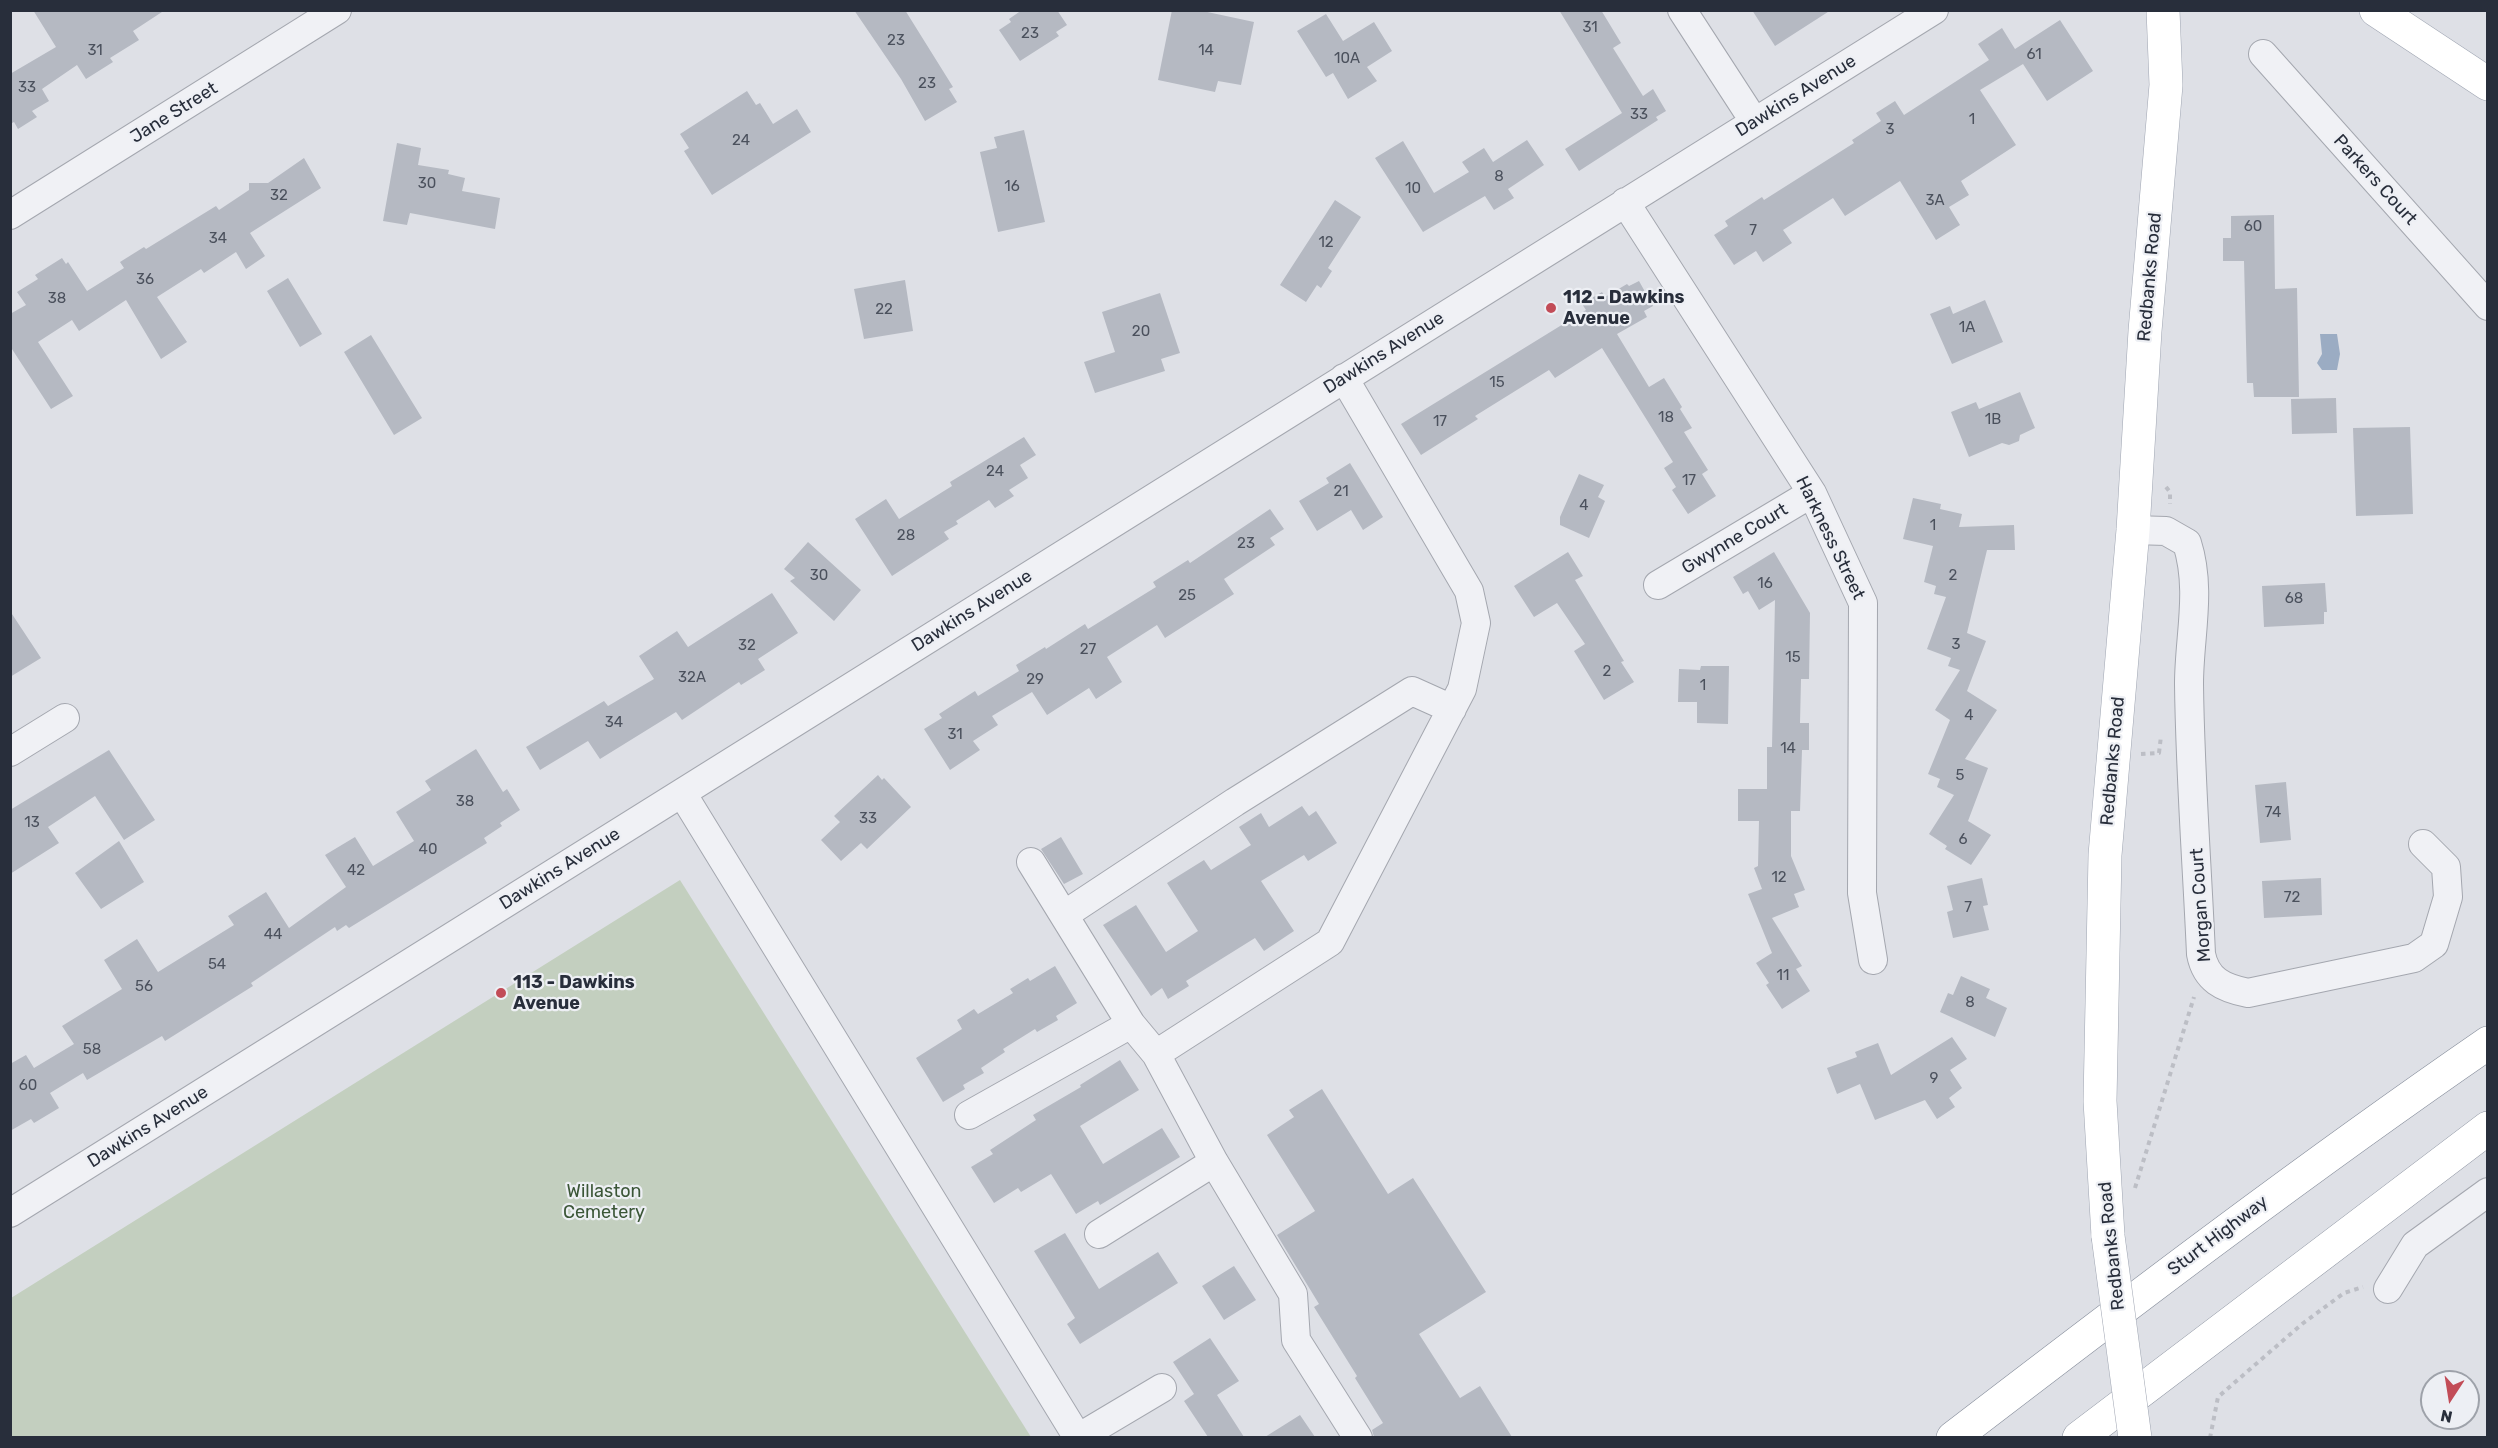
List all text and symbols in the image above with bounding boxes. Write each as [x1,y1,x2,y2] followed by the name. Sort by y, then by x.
[1582,19,1598,37] house number: 31
[1021,25,1039,43] house number: 23
[887,32,905,50] house number: 23
[87,42,103,60] house number: 31
[1198,42,1214,60] house number: 14
[2026,46,2042,64] house number: 61
[1334,50,1360,68] house number: 10A
[1732,50,1860,142] street label: Dawkins Avenue
[918,75,936,93] house number: 23
[126,78,222,148] street label: Jane Street
[18,79,36,97] house number: 33
[1630,106,1648,124] house number: 33
[1969,111,1975,129] house number: 1
[1885,121,1895,139] house number: 3
[2329,130,2421,230] street label: Parkers Court
[732,132,750,150] house number: 24
[1494,168,1504,186] house number: 8
[418,175,436,193] house number: 30
[1004,178,1020,196] house number: 16
[1405,180,1421,198] house number: 10
[270,187,288,205] house number: 32
[1925,192,1945,210] house number: 3A
[2134,212,2166,342] street label: Redbanks Road
[2244,218,2262,236] house number: 60
[1749,222,1757,240] house number: 7
[209,230,227,248] house number: 34
[1318,234,1334,252] house number: 12
[136,271,154,289] house number: 36
[1563,287,1685,330] place label: 112 - Dawkins Avenue
[48,290,66,308] house number: 38
[875,301,893,319] house number: 22
[1544,301,1558,315] marker: 112 - Dawkins Avenue
[1320,307,1448,399] street label: Dawkins Avenue
[1959,319,1975,337] house number: 1A
[1132,323,1150,341] house number: 20
[1489,374,1505,392] house number: 15
[1658,409,1674,427] house number: 18
[1985,411,2001,429] house number: 1B
[1433,413,1447,431] house number: 17
[986,463,1004,481] house number: 24
[1682,472,1696,490] house number: 17
[1791,473,1869,603] street label: Harkness Street
[1333,483,1349,501] house number: 21
[1579,497,1589,515] house number: 4
[1678,499,1792,579] street label: Gwynne Court
[1930,517,1936,535] house number: 1
[897,527,915,545] house number: 28
[1237,535,1255,553] house number: 23
[908,565,1036,657] street label: Dawkins Avenue
[810,567,828,585] house number: 30
[1949,567,1957,585] house number: 2
[1757,575,1773,593] house number: 16
[1178,587,1196,605] house number: 25
[2285,590,2303,608] house number: 68
[1951,636,1961,654] house number: 3
[738,637,756,655] house number: 32
[1080,641,1096,659] house number: 27
[1785,649,1801,667] house number: 15
[1603,663,1611,681] house number: 2
[678,669,706,687] house number: 32A
[1026,671,1044,689] house number: 29
[1700,677,1706,695] house number: 1
[2097,696,2129,826] street label: Redbanks Road
[1964,707,1974,725] house number: 4
[605,714,623,732] house number: 34
[947,726,963,744] house number: 31
[1780,740,1796,758] house number: 14
[1956,767,1964,785] house number: 5
[456,793,474,811] house number: 38
[2265,804,2281,822] house number: 74
[859,810,877,828] house number: 33
[24,814,40,832] house number: 13
[496,823,624,915] street label: Dawkins Avenue
[1958,831,1968,849] house number: 6
[419,841,437,859] house number: 40
[2186,847,2216,963] street label: Morgan Court
[347,862,365,880] house number: 42
[1771,869,1787,887] house number: 12
[2284,889,2300,907] house number: 72
[1964,899,1972,917] house number: 7
[264,926,282,944] house number: 44
[208,956,226,974] house number: 54
[1777,967,1789,985] house number: 11
[513,972,635,1014] place label: 113 - Dawkins Avenue
[135,978,153,996] house number: 56
[494,986,508,1000] marker: 113 - Dawkins Avenue
[1965,994,1975,1012] house number: 8
[83,1041,101,1059] house number: 58
[1930,1070,1938,1088] house number: 9
[19,1077,37,1095] house number: 60
[84,1081,212,1173] street label: Dawkins Avenue
[563,1181,645,1224] park label: Willaston Cemetery
[2094,1181,2130,1311] street label: Redbanks Road
[2164,1191,2272,1281] street label: Sturt Highway
[2420,1370,2480,1430] north arrow
[2439,1406,2454,1427] text: N

